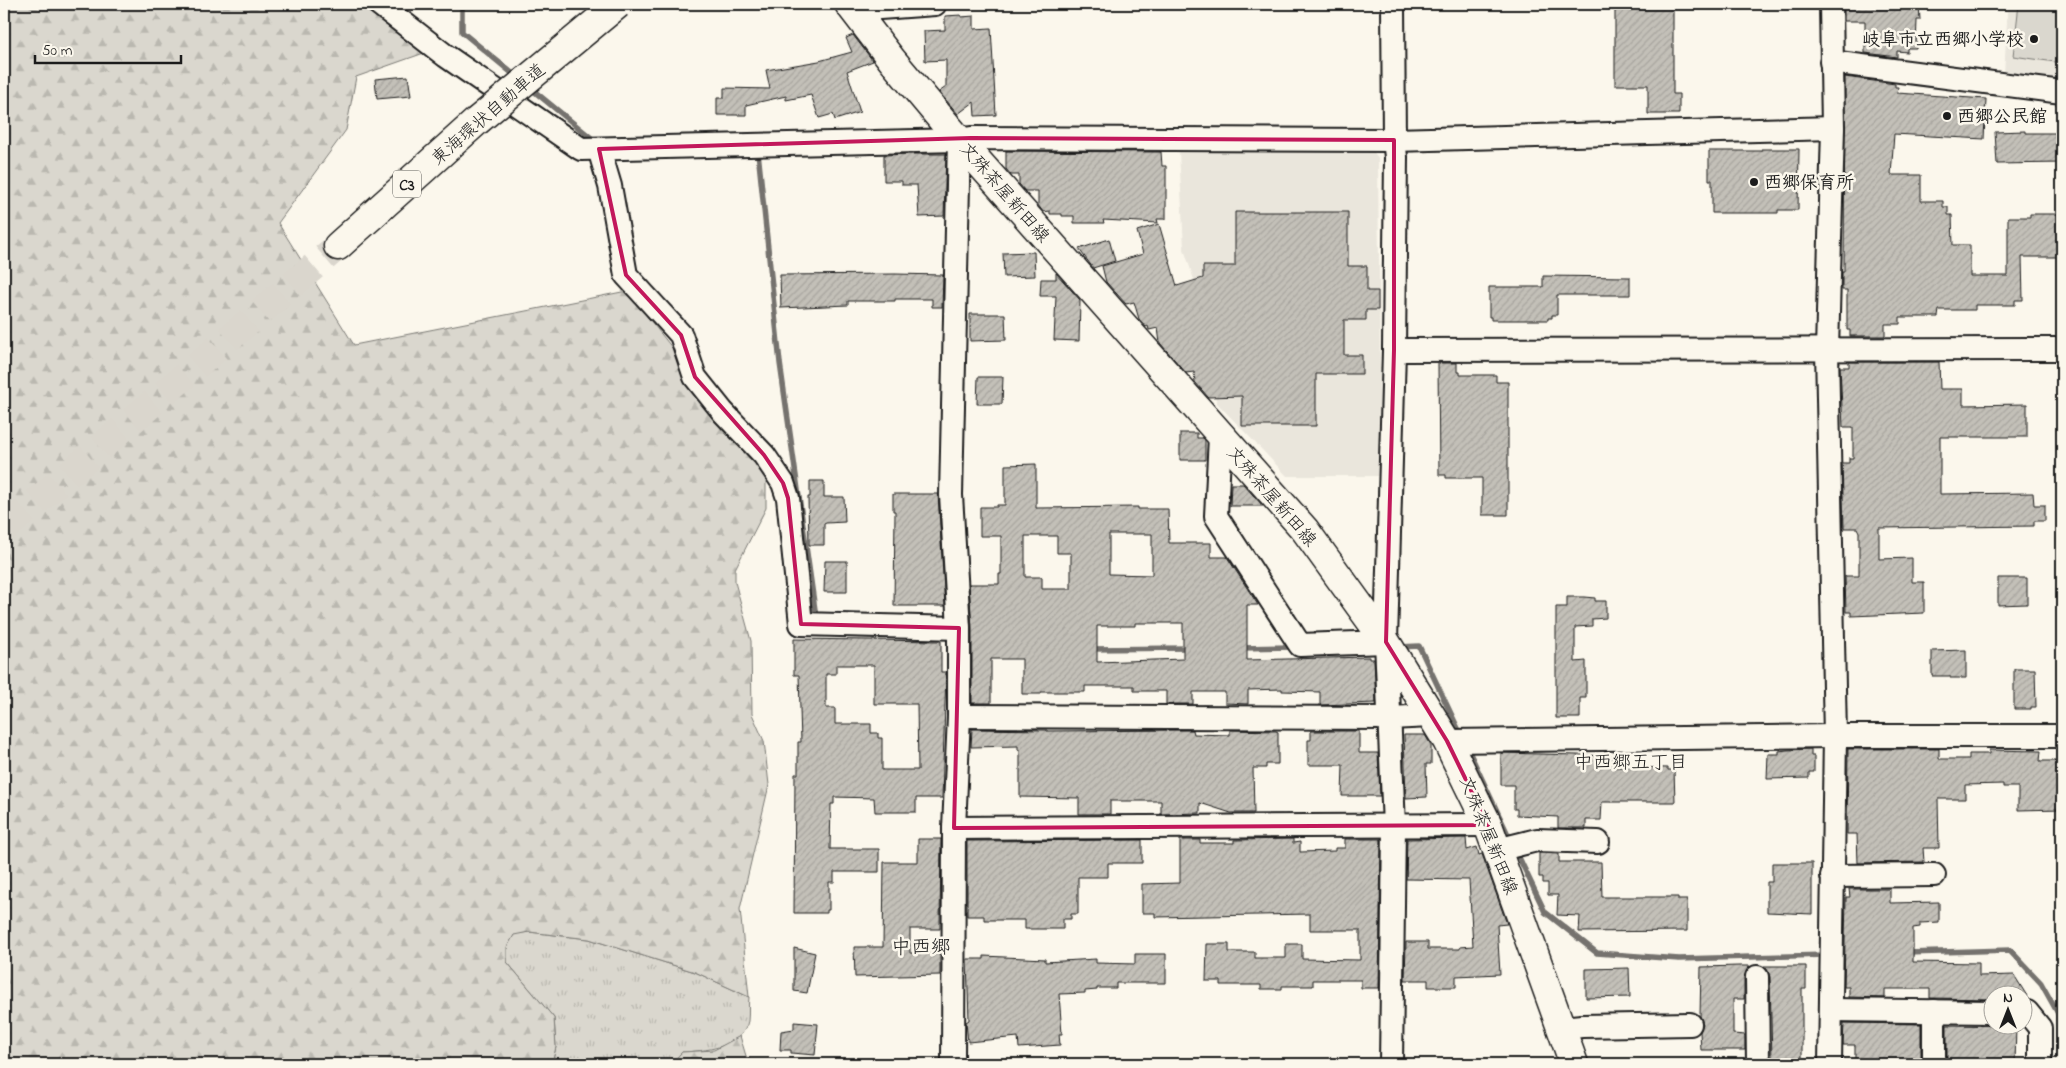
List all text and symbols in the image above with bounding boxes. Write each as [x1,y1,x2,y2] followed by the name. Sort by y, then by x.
[1862,28,2024,54] place label: 岐阜市立西郷小学校
[35,32,181,64] scale bar
[2028,33,2040,45] marker: 岐阜市立西郷小学校
[42,40,73,62] text: 50 m
[426,58,552,173] street label: 東海環状自動車道
[1957,105,2047,131] place label: 西郷公民館
[1941,110,1953,122] marker: 西郷公民館
[952,137,1055,249] street label: 文殊茶屋新田線
[393,170,421,198] road number: C3
[1764,171,1854,197] place label: 西郷保育所
[1748,176,1760,188] marker: 西郷保育所
[1219,441,1322,553] street label: 文殊茶屋新田線
[1574,750,1688,777] district label: 中西郷五丁目
[1451,772,1523,899] street label: 文殊茶屋新田線
[891,934,951,963] district label: 中西郷
[1984,986,2034,1036] north arrow
[2003,988,2013,1009] text: N

